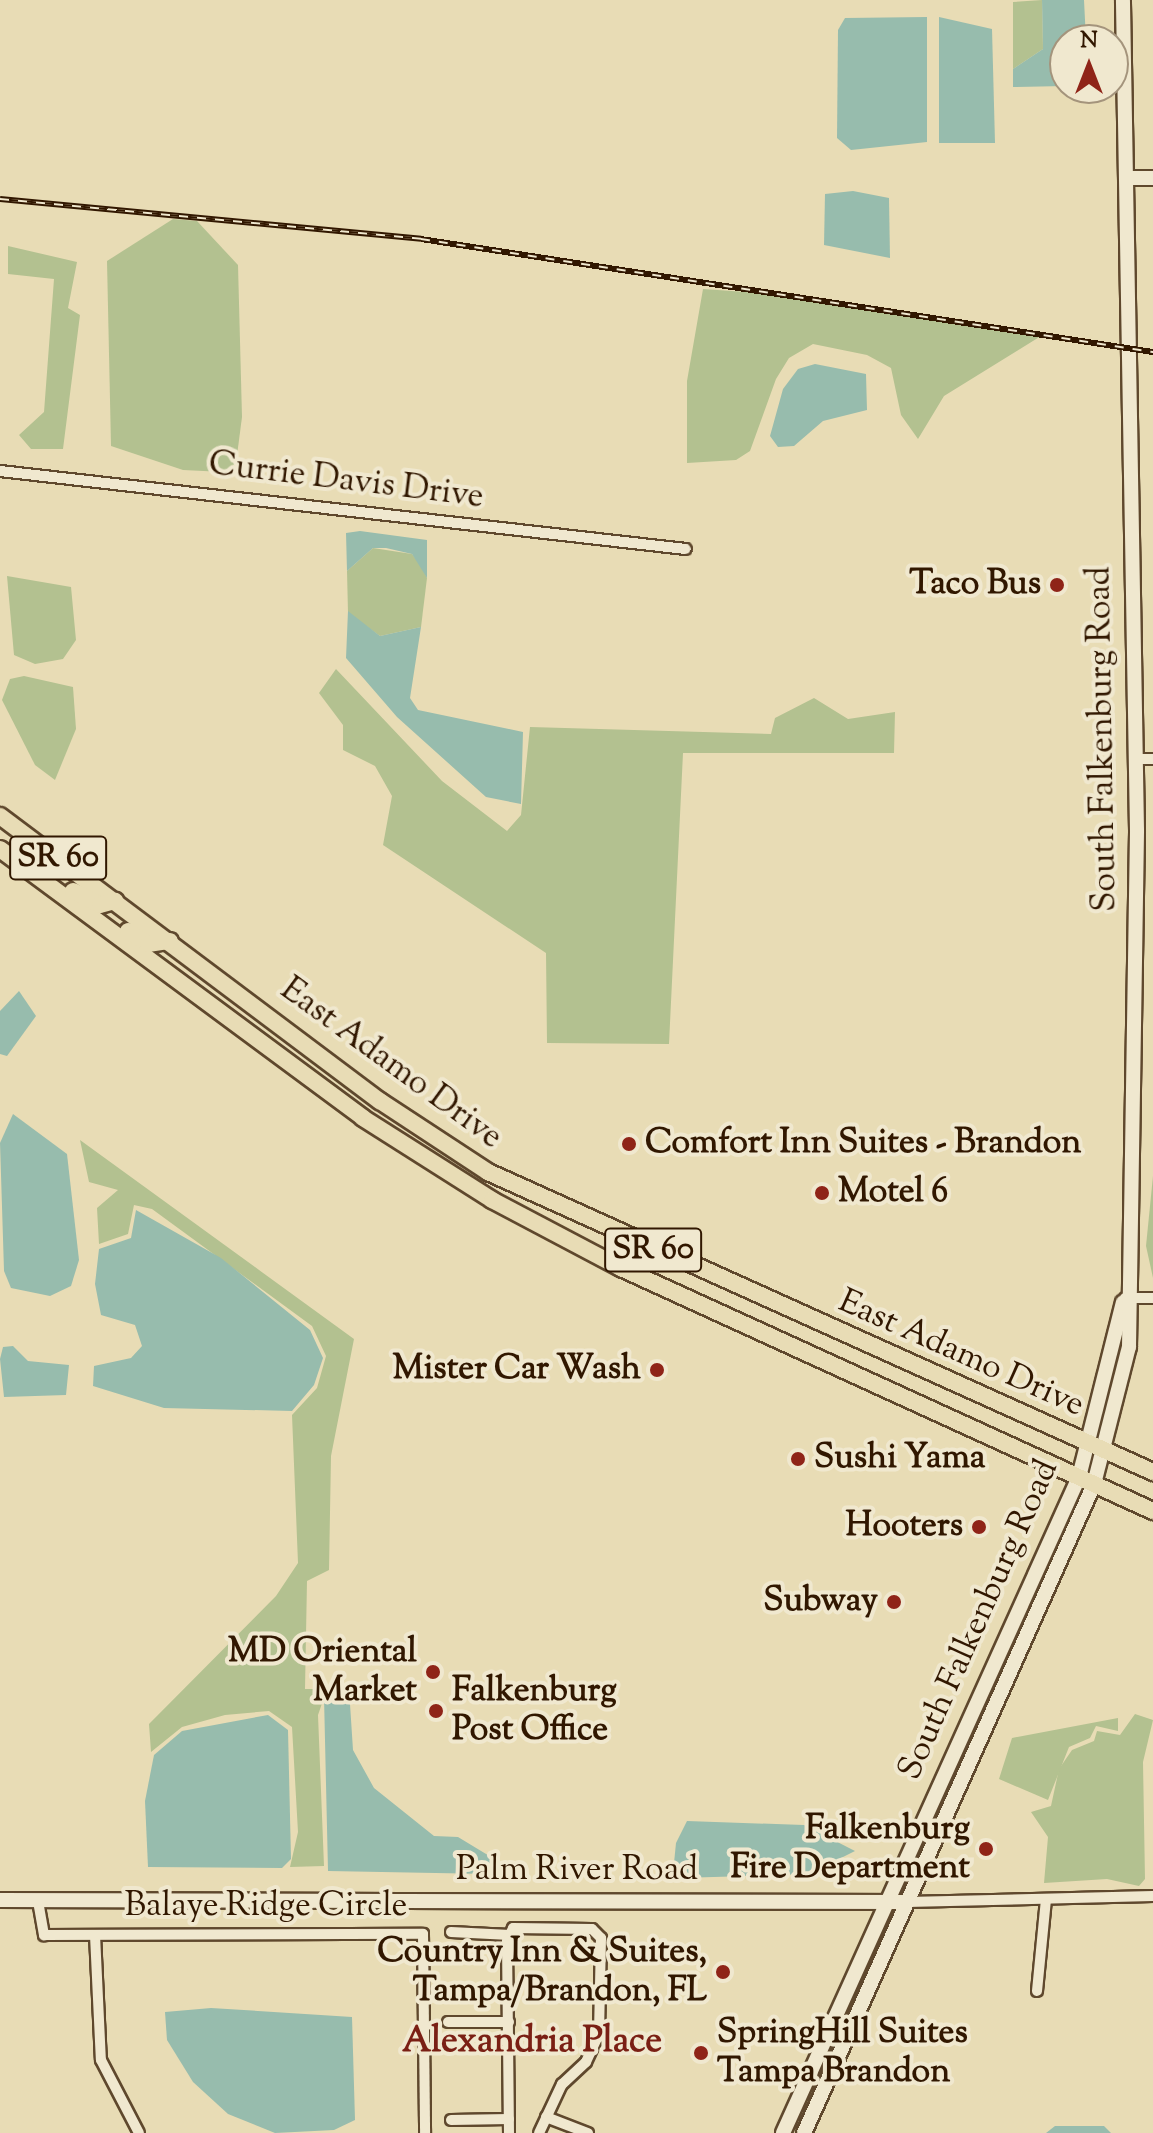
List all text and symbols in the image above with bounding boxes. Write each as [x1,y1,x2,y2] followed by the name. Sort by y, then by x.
[1049,24,1129,104] north arrow
[1080,26,1098,58] text: N
[206,444,486,518] street label: Currie Davis Drive
[909,565,1041,605] place label: Taco Bus
[1080,566,1126,912] street label: South Falkenburg Road
[1048,576,1066,594] marker: Taco Bus
[8,830,108,886] road number: SR 60
[272,970,510,1158] street label: East Adamo Drive
[645,1124,1081,1164] place label: Comfort Inn Suites - Brandon
[620,1135,638,1153] marker: Comfort Inn Suites - Brandon
[838,1173,948,1213] place label: Motel 6
[813,1184,831,1202] marker: Motel 6
[603,1222,703,1278] road number: SR 60
[832,1282,1090,1426] street label: East Adamo Drive
[392,1350,641,1390] place label: Mister Car Wash
[648,1361,666,1379] marker: Mister Car Wash
[814,1439,985,1479] place label: Sushi Yama
[789,1450,807,1468] marker: Sushi Yama
[890,1454,1068,1786] street label: South Falkenburg Road
[845,1507,963,1547] place label: Hooters
[970,1518,988,1536] marker: Hooters
[763,1582,878,1622] place label: Subway
[885,1593,903,1611] marker: Subway
[228,1632,417,1712] place label: MD Oriental Market
[424,1663,442,1681] marker: MD Oriental Market
[452,1671,617,1750] place label: Falkenburg Post Office
[427,1702,445,1720] marker: Falkenburg Post Office
[730,1809,970,1888] place label: Falkenburg Fire Department
[977,1840,995,1858] marker: Falkenburg Fire Department
[456,1851,698,1891] street label: Palm River Road
[125,1887,407,1927] street label: Balaye Ridge Circle
[377,1932,707,2012] place label: Country Inn & Suites, Tampa/Brandon, FL
[714,1963,732,1981] marker: Country Inn & Suites, Tampa/Brandon, FL
[717,2013,968,2092] place label: SpringHill Suites Tampa Brandon
[402,2021,662,2065] district label: Alexandria Place
[692,2044,710,2062] marker: SpringHill Suites Tampa Brandon

